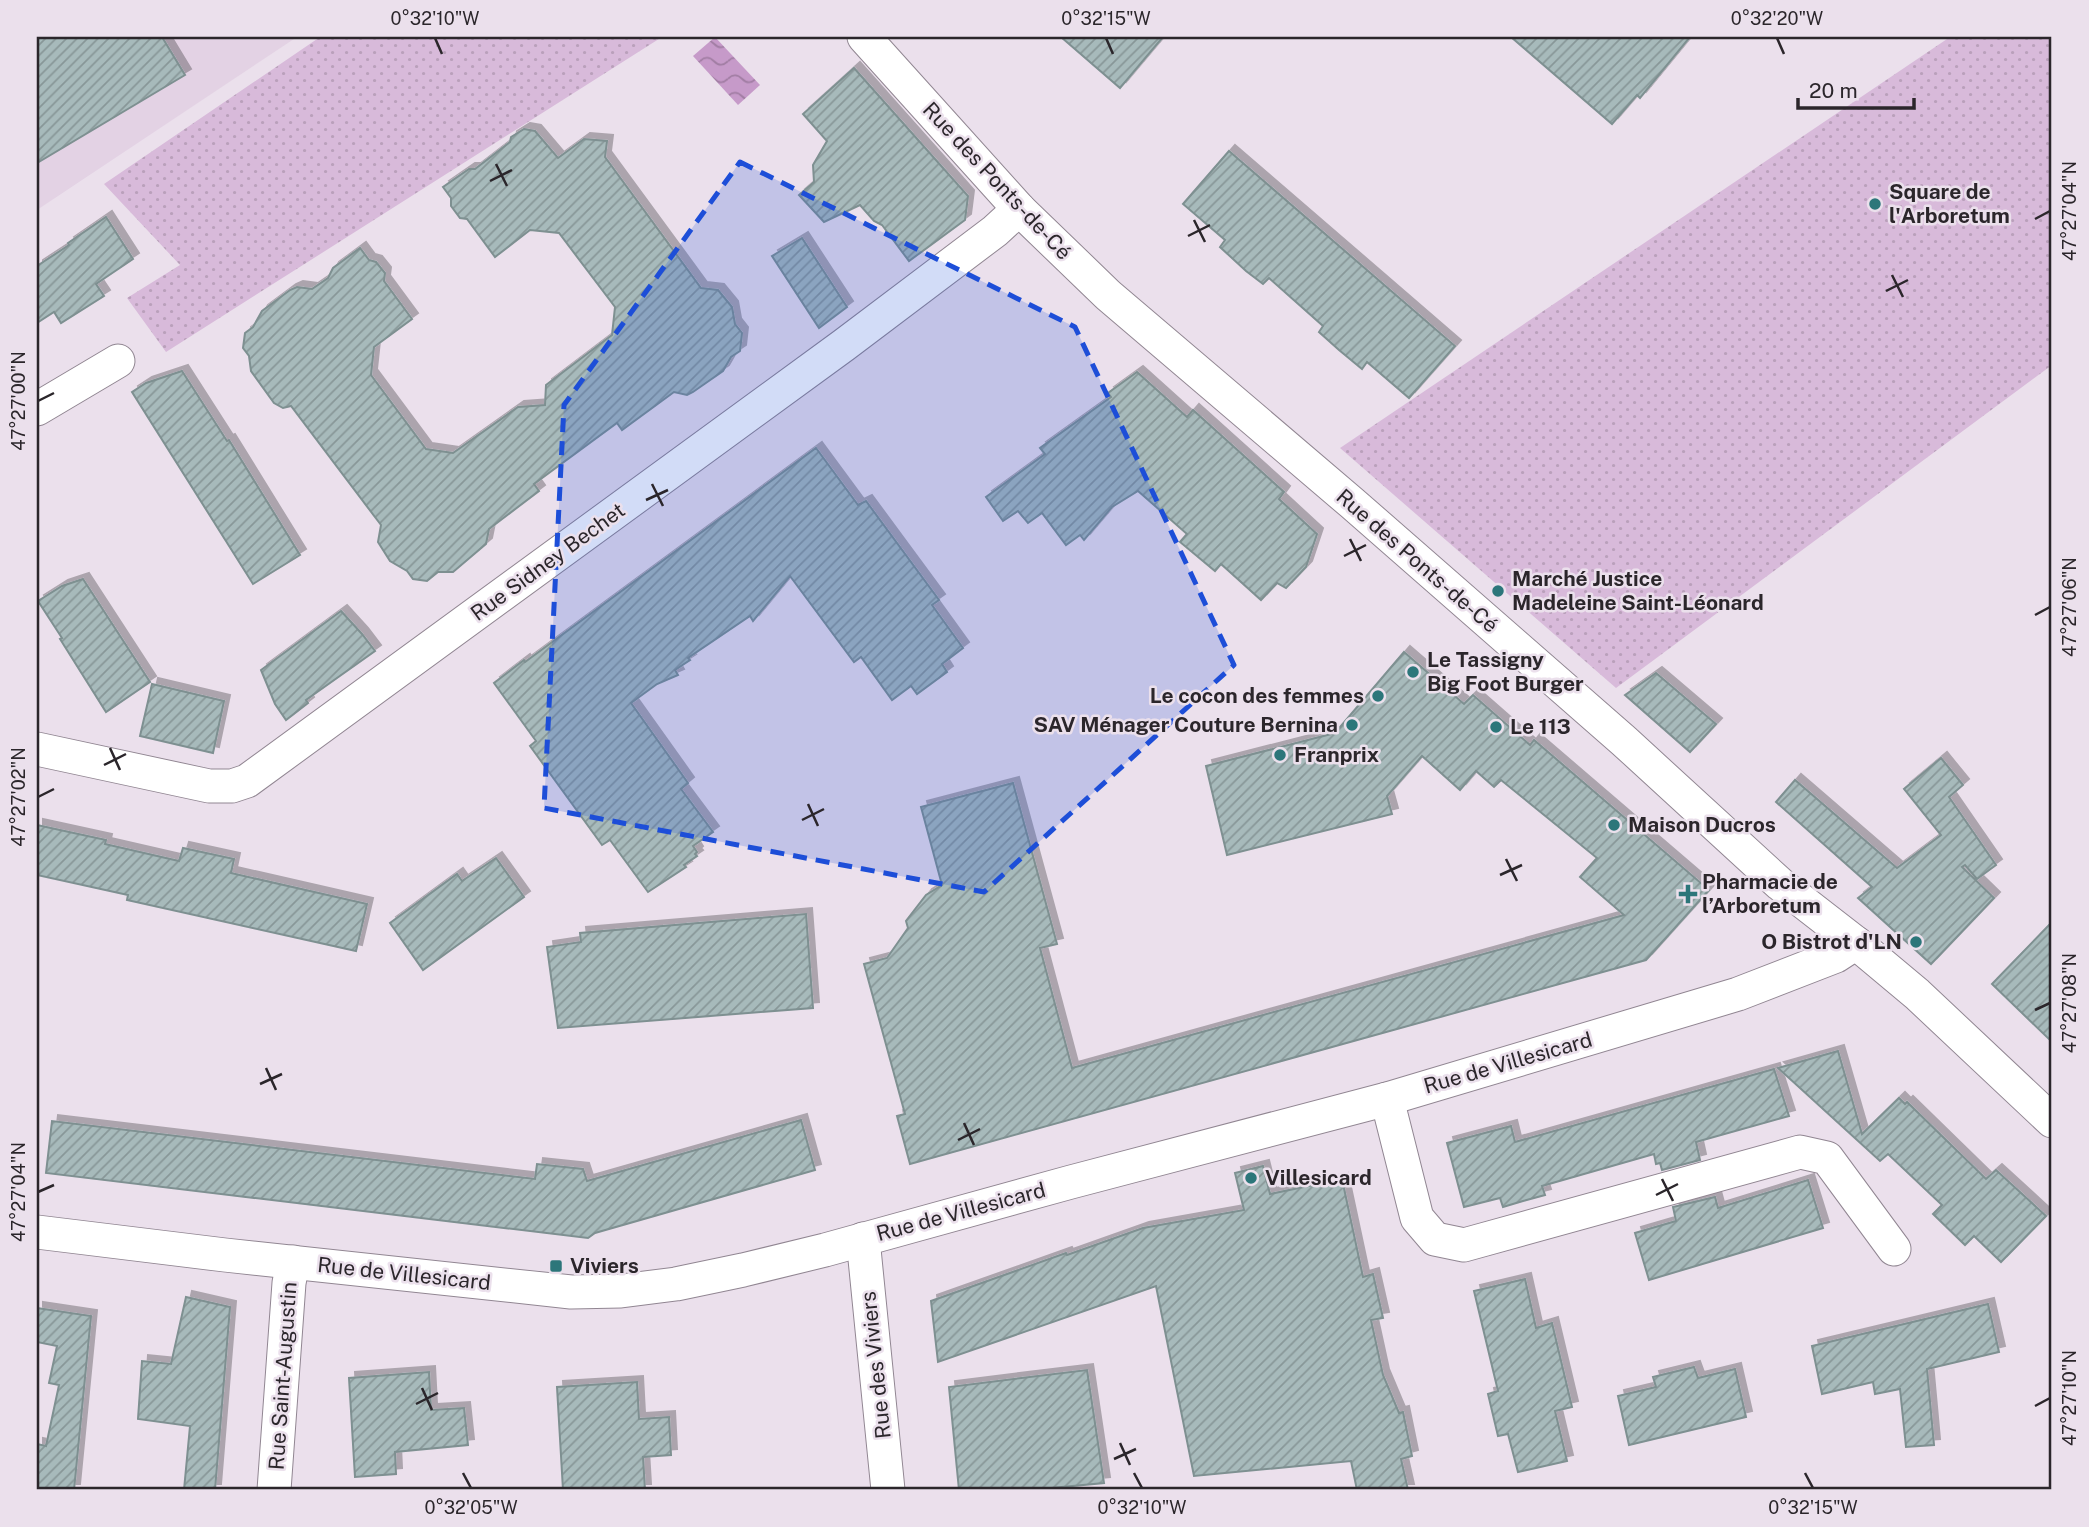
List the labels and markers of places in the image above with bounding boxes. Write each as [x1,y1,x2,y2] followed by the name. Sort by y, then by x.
[1889,179,2010,228] place label: Square de l'Arboretum
[1867,196,1883,212] marker: Square de l'Arboretum
[1512,566,1764,615] place label: Marché Justice Madeleine Saint-Léonard
[1490,583,1506,599] marker: Marché Justice Madeleine Saint-Léonard
[1427,647,1584,696] place label: Le Tassigny Big Foot Burger
[1405,664,1421,680] marker: Le Tassigny Big Foot Burger
[1150,683,1364,708] place label: Le cocon des femmes
[1370,688,1386,704] marker: Le cocon des femmes
[1034,712,1338,737] place label: SAV Ménager Couture Bernina
[1510,714,1571,739] place label: Le 113
[1344,717,1360,733] marker: SAV Ménager Couture Bernina
[1488,719,1504,735] marker: Le 113
[1294,742,1379,767] place label: Franprix
[1272,747,1288,763] marker: Franprix
[1628,812,1776,837] place label: Maison Ducros
[1606,817,1622,833] marker: Maison Ducros
[1702,869,1838,918] place label: Pharmacie de l’Arboretum
[1680,886,1696,902] marker: Pharmacie de l’Arboretum
[1761,929,1902,954] place label: O Bistrot d'LN
[1908,934,1924,950] marker: O Bistrot d'LN
[1265,1165,1372,1190] place label: Villesicard
[1243,1170,1259,1186] marker: Villesicard
[570,1253,639,1278] place label: Viviers
[548,1258,564,1274] marker: Viviers

